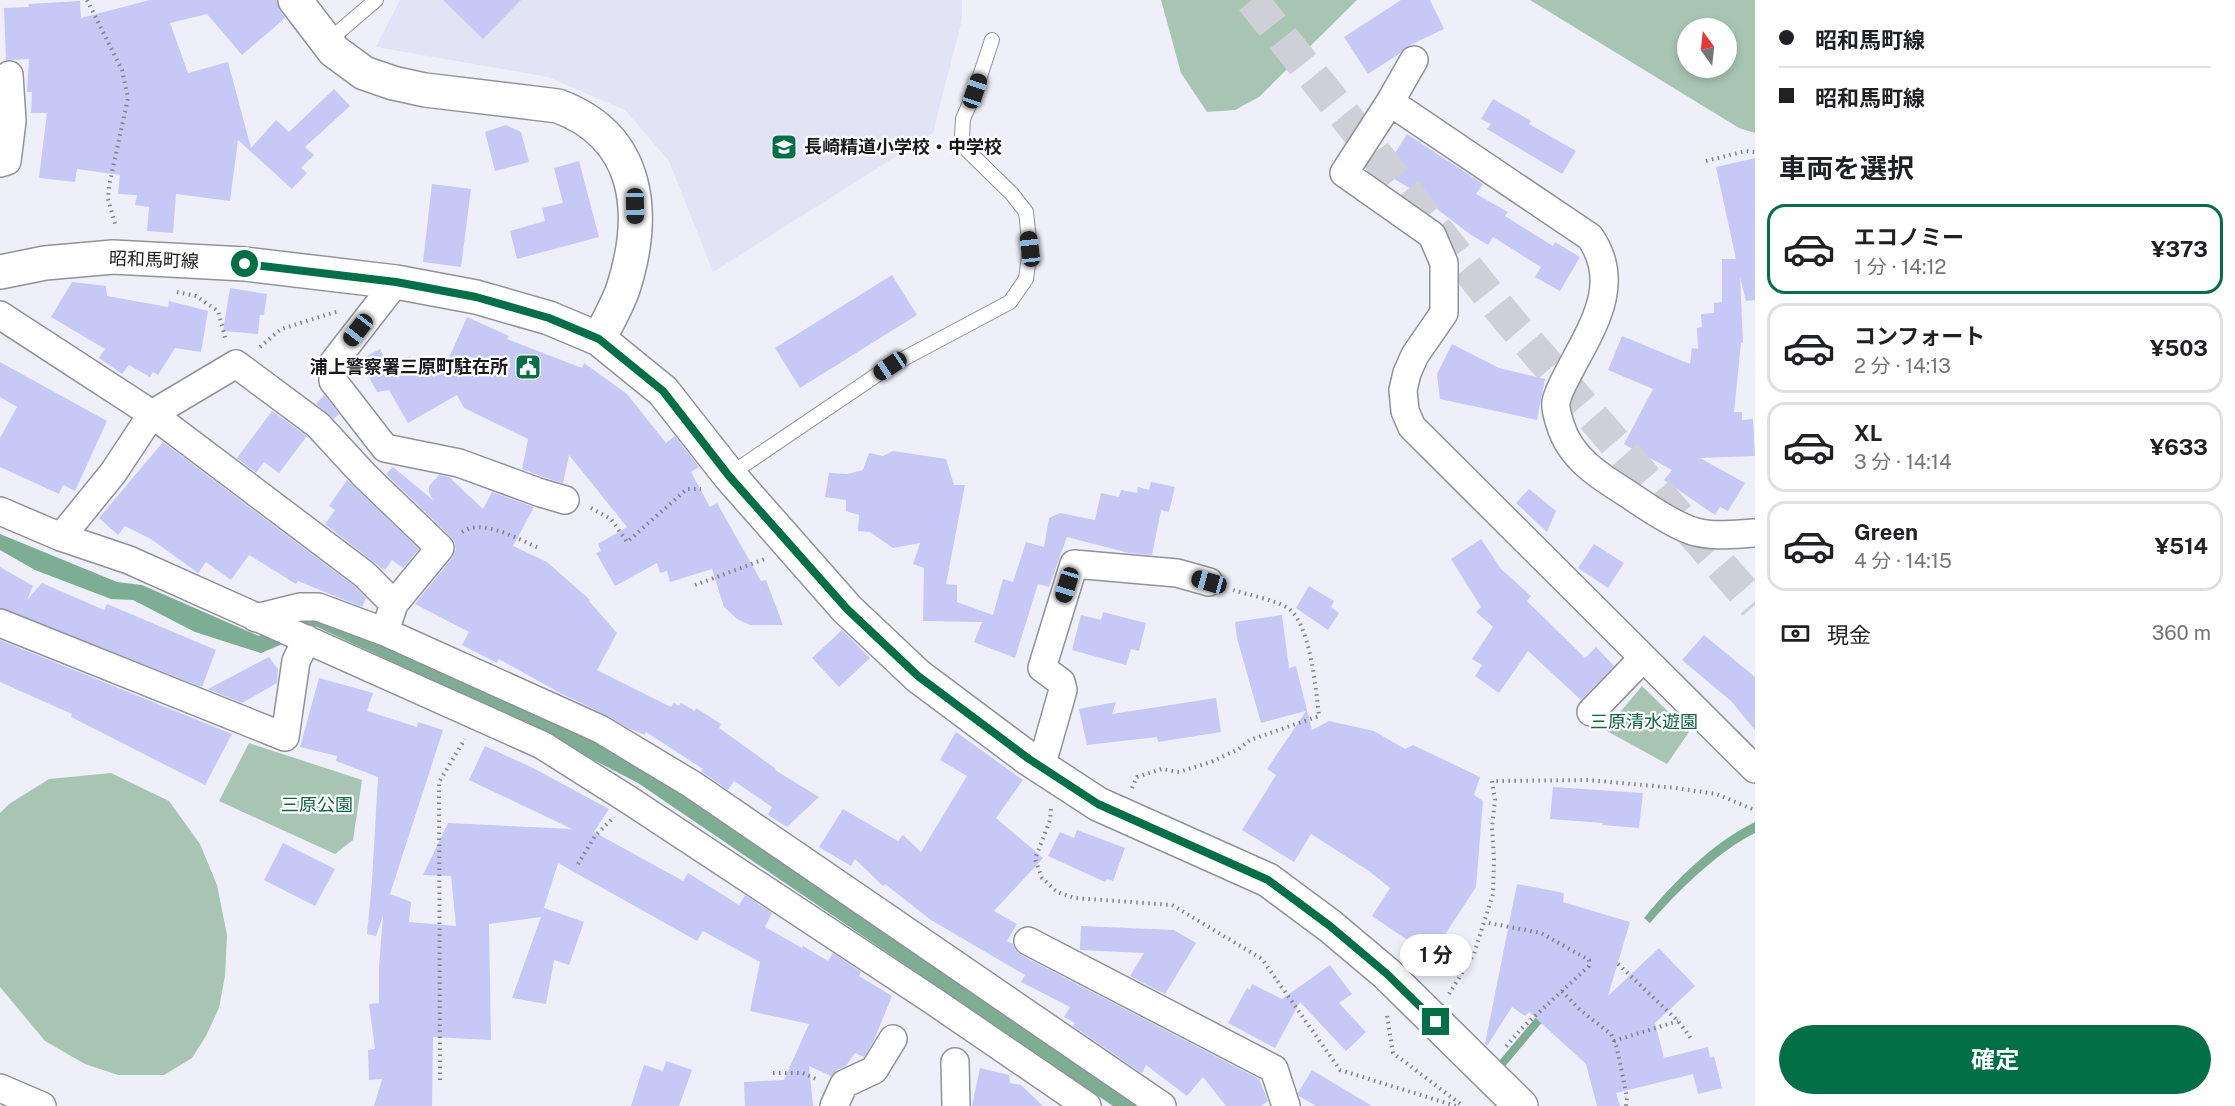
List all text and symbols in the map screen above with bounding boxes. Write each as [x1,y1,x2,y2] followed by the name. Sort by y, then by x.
[1677,18,1737,78] north arrow
[1677,18,1737,78] map controls
[1815,27,1925,53] text: 昭和馬町線
[961,71,989,111] car
[1815,85,1925,111] text: 昭和馬町線
[769,132,799,162] school or university icon: 長崎精道小学校・中学校
[804,136,1002,157] place label: 長崎精道小学校・中学校
[1779,152,1914,184] text: 車両を選択
[626,188,644,224] car
[1782,222,1836,276] icon: car
[1854,224,1964,250] text: エコノミー
[1019,230,1041,268] car
[2151,236,2208,262] text: ¥373
[109,247,199,272] street label: 昭和馬町線
[231,250,258,277] route start
[1854,255,1946,279] text: 1 分 · 14:12
[340,310,376,350] car
[1782,321,1836,375] icon: car
[1854,323,1985,349] text: コンフォート
[2150,335,2208,361] text: ¥503
[870,348,910,384] car
[513,352,543,382] public building icon: 浦上警察署三原町駐在所
[1854,354,1951,378] text: 2 分 · 14:13
[310,356,508,377] place label: 浦上警察署三原町駐在所
[1782,420,1836,474] icon: car
[1854,420,1882,446] text: XL
[2150,434,2208,460] text: ¥633
[1854,450,1952,474] text: 3 分 · 14:14
[1782,519,1836,573] icon: car
[1854,519,1918,545] text: Green
[2155,533,2208,559] text: ¥514
[1854,549,1952,573] text: 4 分 · 14:15
[1053,565,1081,605] car
[1189,568,1229,596] car
[1779,617,1812,650] icon: cash
[2152,621,2211,645] text: 360 m
[1827,622,1871,648] text: 現金
[1590,711,1698,732] park label: 三原清水遊園
[281,794,353,815] park label: 三原公園
[1400,935,1472,977] callout: 1 分
[1419,943,1453,967] text: 1 分
[1422,1008,1449,1035] route end
[1779,1025,2211,1094] button: 確定

